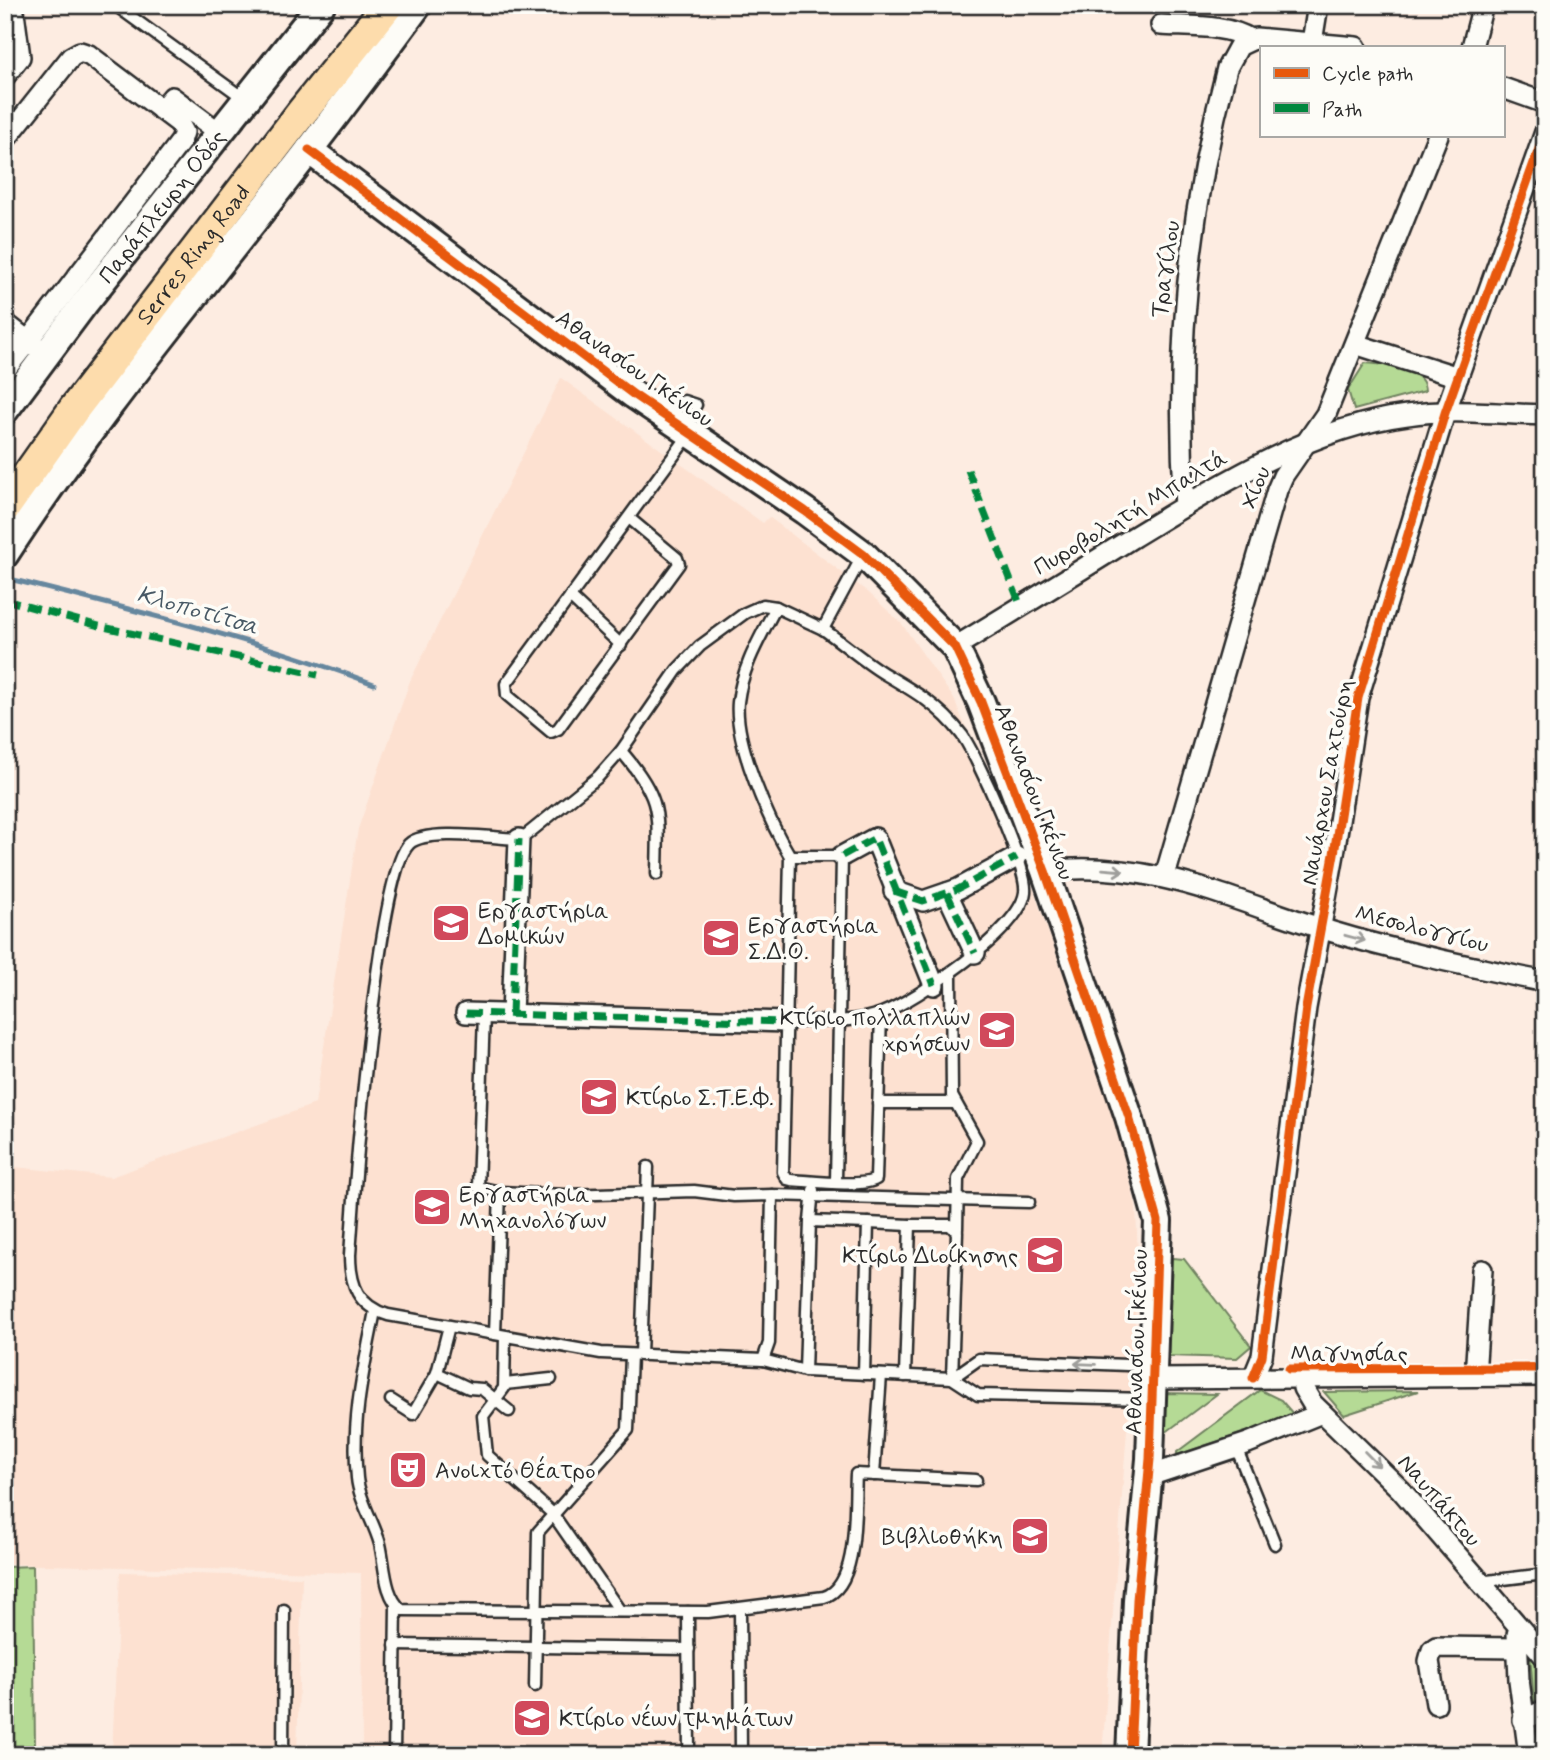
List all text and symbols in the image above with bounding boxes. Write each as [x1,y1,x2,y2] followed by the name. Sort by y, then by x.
[1260,46,1504,136] legend
[1322,60,1413,88] text: Cycle path
[1322,96,1362,124] text: Path
[93,124,233,291] street label: Παράπλευρη Οδός
[131,179,258,332] street label: Serres Ring Road
[1145,219,1189,320] street label: Τραγίλου
[549,302,720,435] street label: Αθανασίου Γκένιου
[1029,444,1233,583] street label: Πυροβολητή Μπαλτά
[1235,462,1279,514] street label: Χίου
[133,579,262,643] water label: Κλοποτίτσα
[1295,677,1361,888] street label: Ναυάρχου Σαχτούρη
[986,700,1082,885] street label: Αθανασίου Γκένιου
[1102,864,1124,877] one-way arrow
[478,897,609,953] place label: Εργαστήρια Δομικών
[1352,899,1492,961] street label: Μεσολογγίου
[430,902,472,944] school or university icon: Εργαστήρια Δομικών
[748,912,879,968] place label: Εργαστήρια Σ.Δ.Ο.
[700,917,742,959] school or university icon: Εργαστήρια Σ.Δ.Ο.
[1343,932,1366,945] one-way arrow
[780,1004,970,1060] place label: Κτίριο πολλαπλών χρήσεων
[976,1009,1018,1051] school or university icon: Κτίριο πολλαπλών χρήσεων
[578,1076,620,1118] school or university icon: Κτίριο Σ.Τ.Ε.Φ.
[626,1084,774,1114] place label: Κτίριο Σ.Τ.Ε.Φ.
[459,1181,606,1237] place label: Εργαστήρια Μηχανολόγων
[411,1186,453,1228] school or university icon: Εργαστήρια Μηχανολόγων
[1024,1234,1066,1276] school or university icon: Κτίριο Διοίκησης
[842,1242,1018,1272] place label: Κτίριο Διοίκησης
[1118,1249,1156,1435] street label: Αθανασίου Γκένιου
[1290,1340,1408,1370] street label: Μαγνησίας
[1074,1357,1097,1370] one-way arrow
[387,1449,429,1491] theatre icon: Ανοιχτό Θέατρο
[1390,1449,1487,1554] street label: Ναυπάκτου
[1363,1451,1380,1468] one-way arrow
[435,1455,596,1487] place label: Ανοιχτό Θέατρο
[1009,1515,1051,1557] school or university icon: Βιβλιοθήκη
[882,1523,1003,1553] place label: Βιβλιοθήκη
[511,1697,553,1739] school or university icon: Κτίριο νέων τμημάτων
[559,1703,793,1735] place label: Κτίριο νέων τμημάτων

